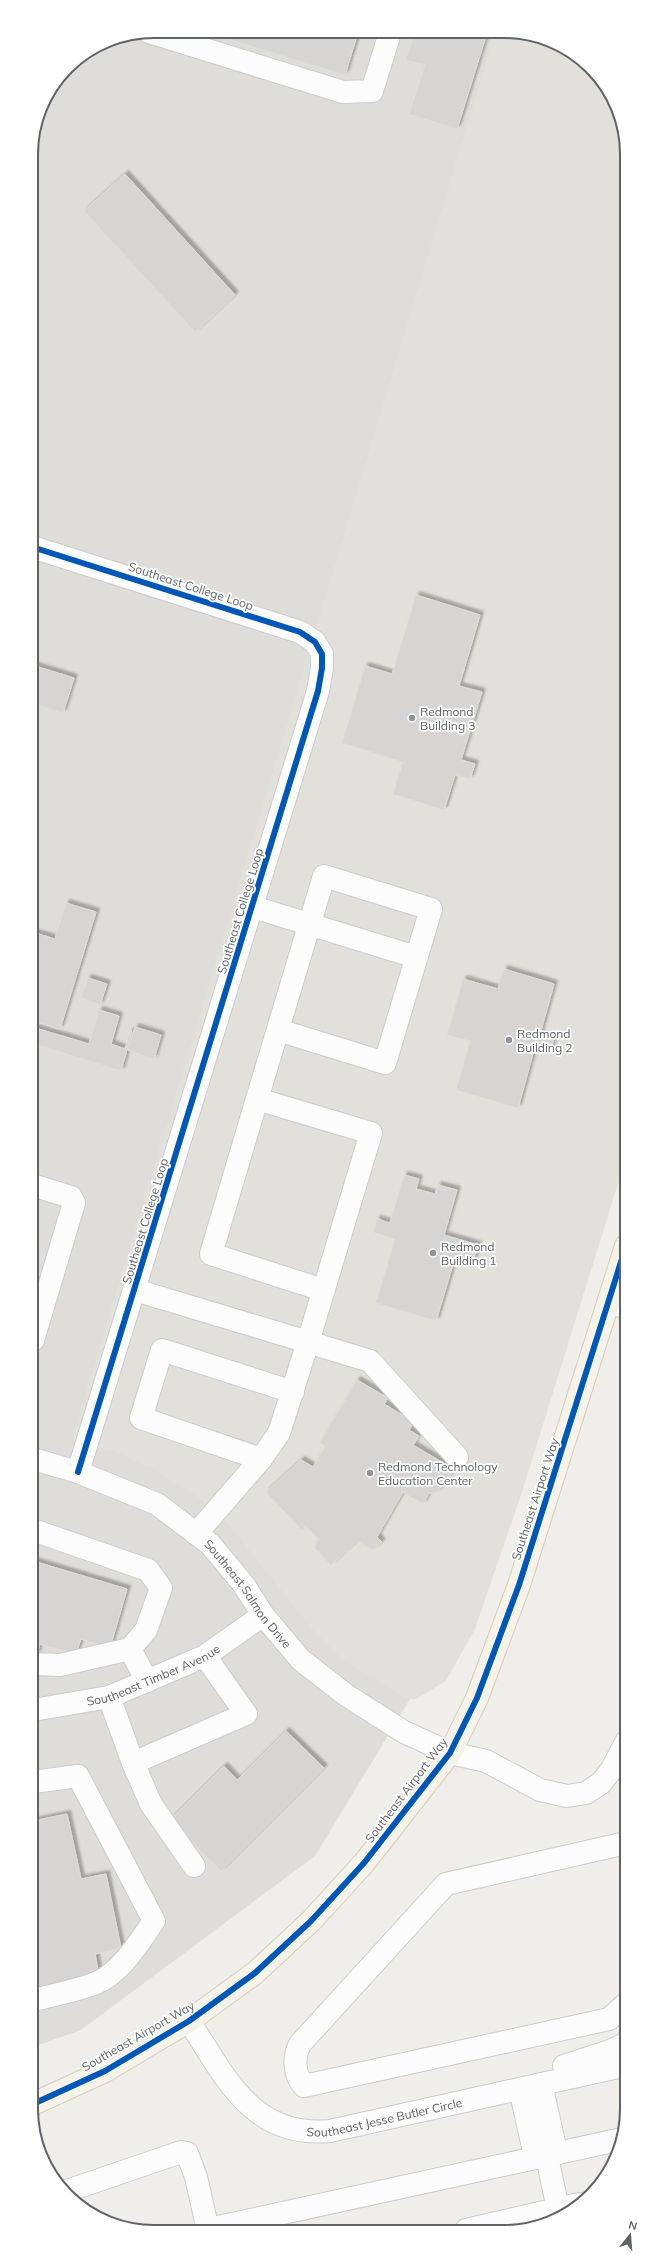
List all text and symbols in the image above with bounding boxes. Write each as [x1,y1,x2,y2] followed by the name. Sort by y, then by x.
[127,559,255,613] street label: Southeast College Loop
[420,704,475,733] place label: Redmond Building 3
[407,713,417,723] marker: Redmond Building 3
[214,846,266,976] street label: Southeast College Loop
[517,1026,572,1055] place label: Redmond Building 2
[504,1035,514,1045] marker: Redmond Building 2
[119,1156,171,1286] street label: Southeast College Loop
[441,1239,496,1268] place label: Redmond Building 1
[428,1248,438,1258] marker: Redmond Building 1
[508,1435,562,1562] street label: Southeast Airport Way
[378,1459,498,1488] place label: Redmond Technology Education Center
[365,1468,375,1478] marker: Redmond Technology Education Center
[202,1535,295,1651] street label: Southeast Salmon Drive
[85,1641,223,1708] street label: Southeast Timber Avenue
[362,1734,451,1846] street label: Southeast Airport Way
[79,1997,198,2074] street label: Southeast Airport Way
[306,2094,463,2139] street label: Southeast Jesse Butler Circle
[610,2215,650,2255] north arrow
[627,2218,639,2233] text: N

